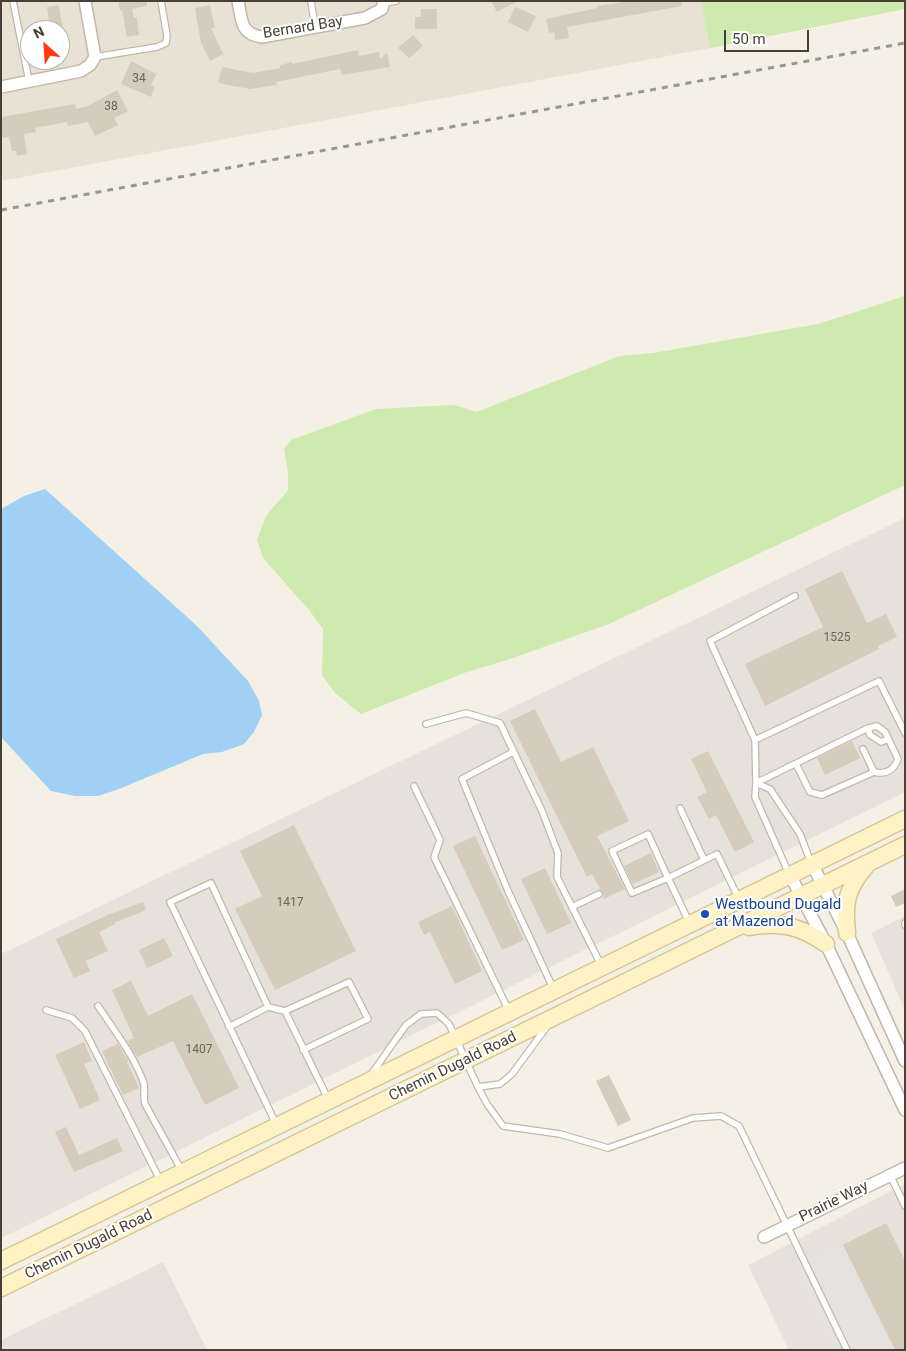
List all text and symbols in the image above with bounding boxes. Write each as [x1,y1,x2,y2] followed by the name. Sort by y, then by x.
[262,13,344,43] street label: Bernard Bay
[20,20,70,70] north arrow
[726,20,811,52] scale bar
[31,23,47,42] text: N
[732,30,766,48] text: 50 m
[132,72,146,86] house number: 34
[104,100,118,114] house number: 38
[824,631,850,645] house number: 1525
[277,896,303,910] house number: 1417
[715,896,841,931] place label: Westbound Dugald at Mazenod
[699,908,711,920] marker: Westbound Dugald at Mazenod
[386,1028,520,1106] street label: Chemin Dugald Road
[186,1043,212,1057] house number: 1407
[796,1178,872,1226] street label: Prairie Way
[22,1206,156,1284] street label: Chemin Dugald Road

